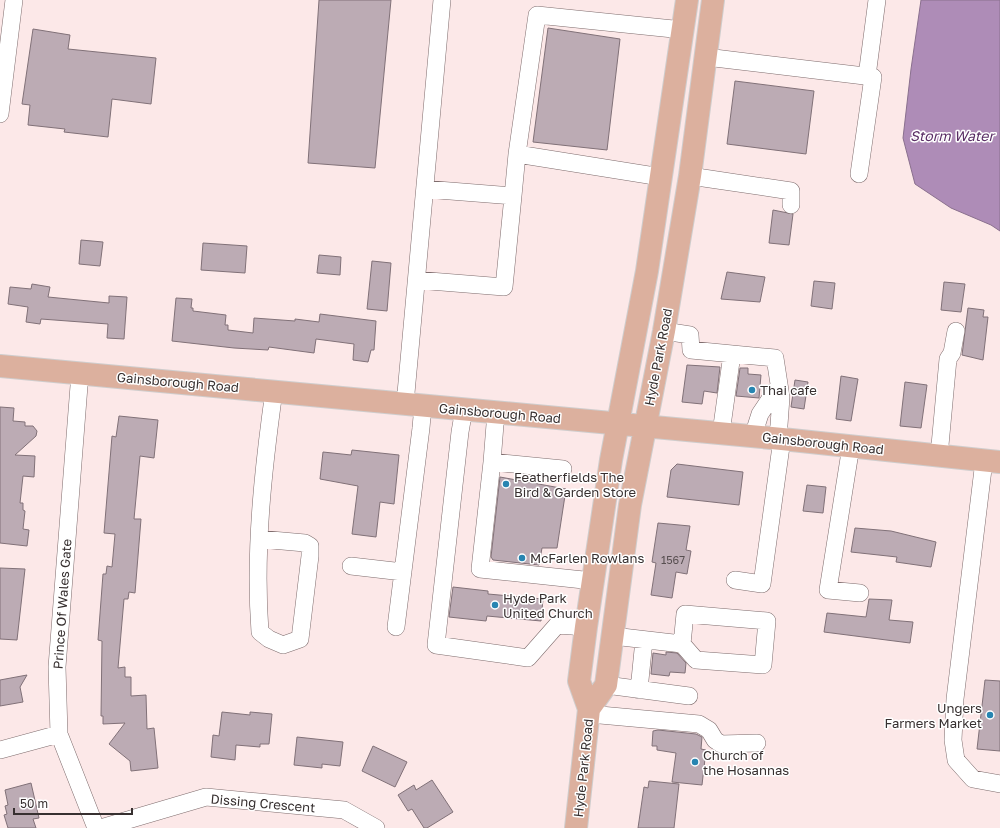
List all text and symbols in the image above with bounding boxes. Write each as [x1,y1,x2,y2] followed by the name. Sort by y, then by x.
[910,127,996,144] water label: Storm Water
[641,307,675,407] street label: Hyde Park Road
[116,369,240,395] street label: Gainsborough Road
[760,382,817,398] place label: Thai cafe
[747,385,757,395] marker: Thai cafe
[438,400,562,426] street label: Gainsborough Road
[761,429,885,457] street label: Gainsborough Road
[514,469,636,500] place label: Featherfields The Bird & Garden Store
[501,479,511,489] marker: Featherfields The Bird & Garden Store
[49,538,75,670] street label: Prince Of Wales Gate
[530,550,644,566] place label: McFarlen Rowlans
[517,553,527,563] marker: McFarlen Rowlans
[661,553,685,566] house number: 1567
[503,590,593,621] place label: Hyde Park United Church
[490,600,500,610] marker: Hyde Park United Church
[884,700,982,731] place label: Ungers Farmers Market
[985,710,995,720] marker: Ungers Farmers Market
[570,718,596,818] street label: Hyde Park Road
[703,747,789,778] place label: Church of the Hosannas
[690,757,700,767] marker: Church of the Hosannas
[14,790,132,816] scale bar
[210,790,316,816] street label: Dissing Crescent
[20,796,48,811] text: 50 m

